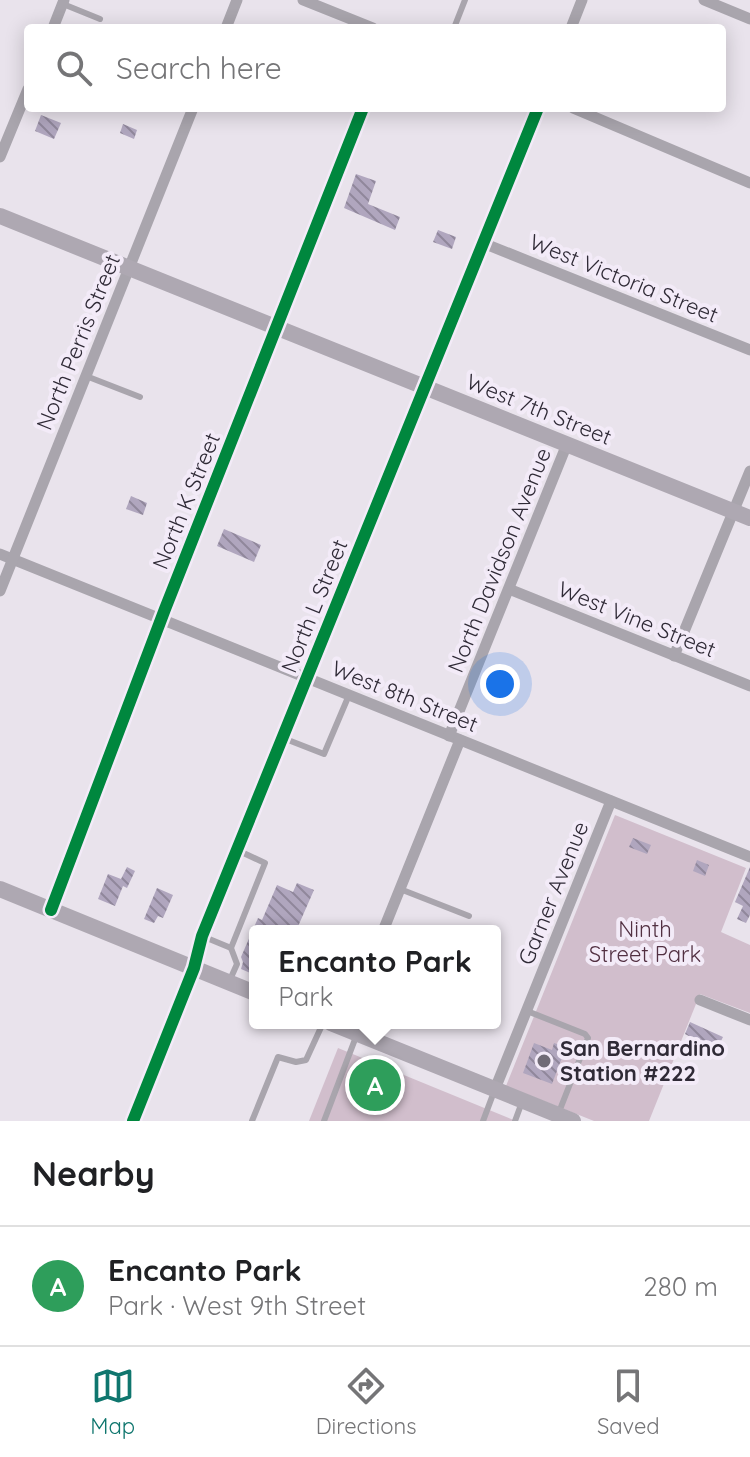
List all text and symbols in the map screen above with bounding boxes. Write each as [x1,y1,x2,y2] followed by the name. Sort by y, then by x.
[24,24,726,112] search box
[52,46,96,90] icon: search
[116,49,282,87] text: Search here
[526,227,722,329] street label: West Victoria Street
[30,250,126,434] street label: North Perris Street
[462,367,616,451] street label: West 7th Street
[146,429,226,573] street label: North K Street
[441,444,557,676] street label: North Davidson Avenue
[275,535,353,677] street label: North L Street
[554,575,720,663] street label: West Vine Street
[328,654,482,738] street label: West 8th Street
[480,664,520,704] your location
[511,817,595,969] street label: Garner Avenue
[589,915,701,968] park label: Ninth Street Park
[249,925,501,1029] popup
[278,942,472,980] text: Encanto Park
[278,980,333,1013] text: Park
[560,1034,725,1087] place label: San Bernardino Station #222
[535,1052,553,1070] marker: San Bernardino Station #222
[349,1055,401,1115] pin: A
[32,1152,155,1195] text: Nearby
[108,1251,301,1289] text: Encanto Park
[50,1270,66,1303] text: A
[643,1270,718,1303] text: 280 m
[108,1289,366,1322] text: Park · West 9th Street
[90,1364,135,1440] tab: Map
[316,1364,416,1440] tab: Directions
[597,1364,660,1440] tab: Saved

